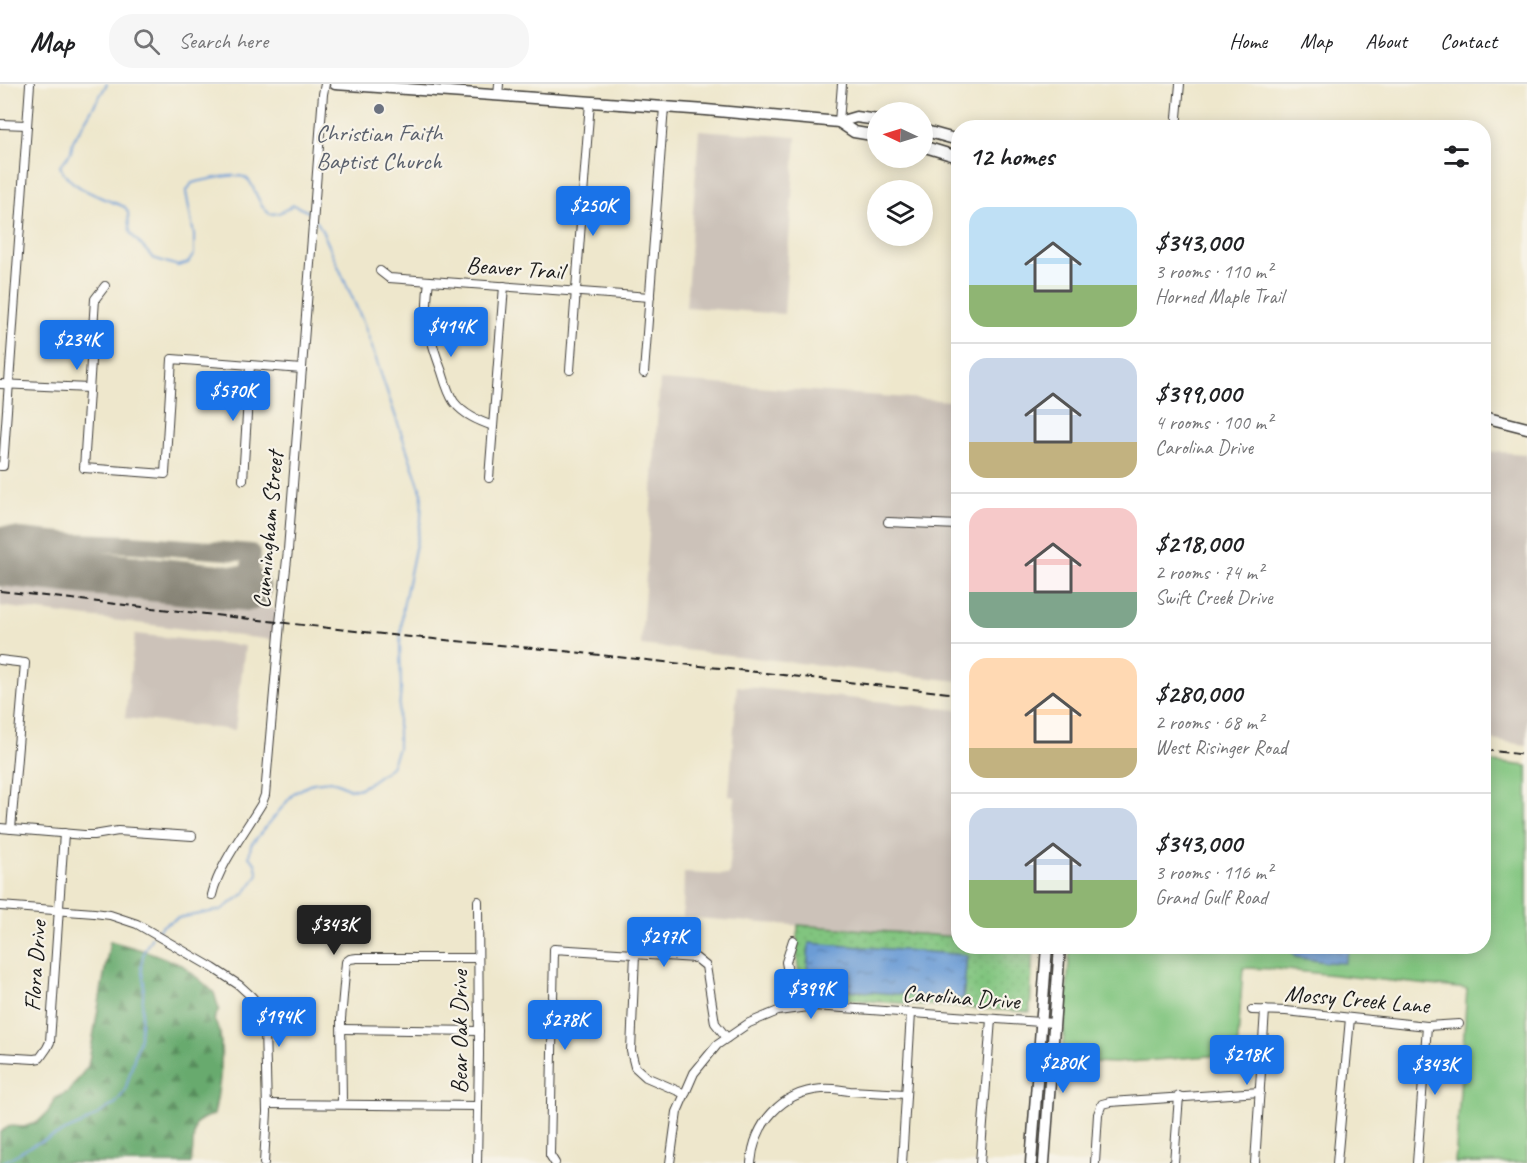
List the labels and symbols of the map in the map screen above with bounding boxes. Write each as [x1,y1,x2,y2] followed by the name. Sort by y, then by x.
[372,102,386,116] marker: Christian Faith Baptist Church
[867,102,933,168] north arrow
[316,118,444,176] place label: Christian Faith Baptist Church
[551,186,635,237] pin: $250K
[465,250,569,287] street label: Beaver Trail
[409,307,493,358] pin: $414K
[35,320,119,371] pin: $234K
[191,371,275,422] pin: $570K
[246,447,290,610] street label: Cunningham Street
[292,905,376,956] pin: $343K
[622,917,706,968] pin: $297K
[17,918,53,1012] street label: Flora Drive
[444,968,474,1094] street label: Bear Oak Drive
[769,969,853,1020] pin: $399K
[901,978,1023,1016] street label: Carolina Drive
[1283,978,1433,1020] street label: Mossy Creek Lane
[237,997,321,1048] pin: $194K
[523,1000,607,1051] pin: $278K
[1205,1035,1289,1086] pin: $218K
[1021,1043,1105,1094] pin: $280K
[1393,1045,1477,1096] pin: $343K

